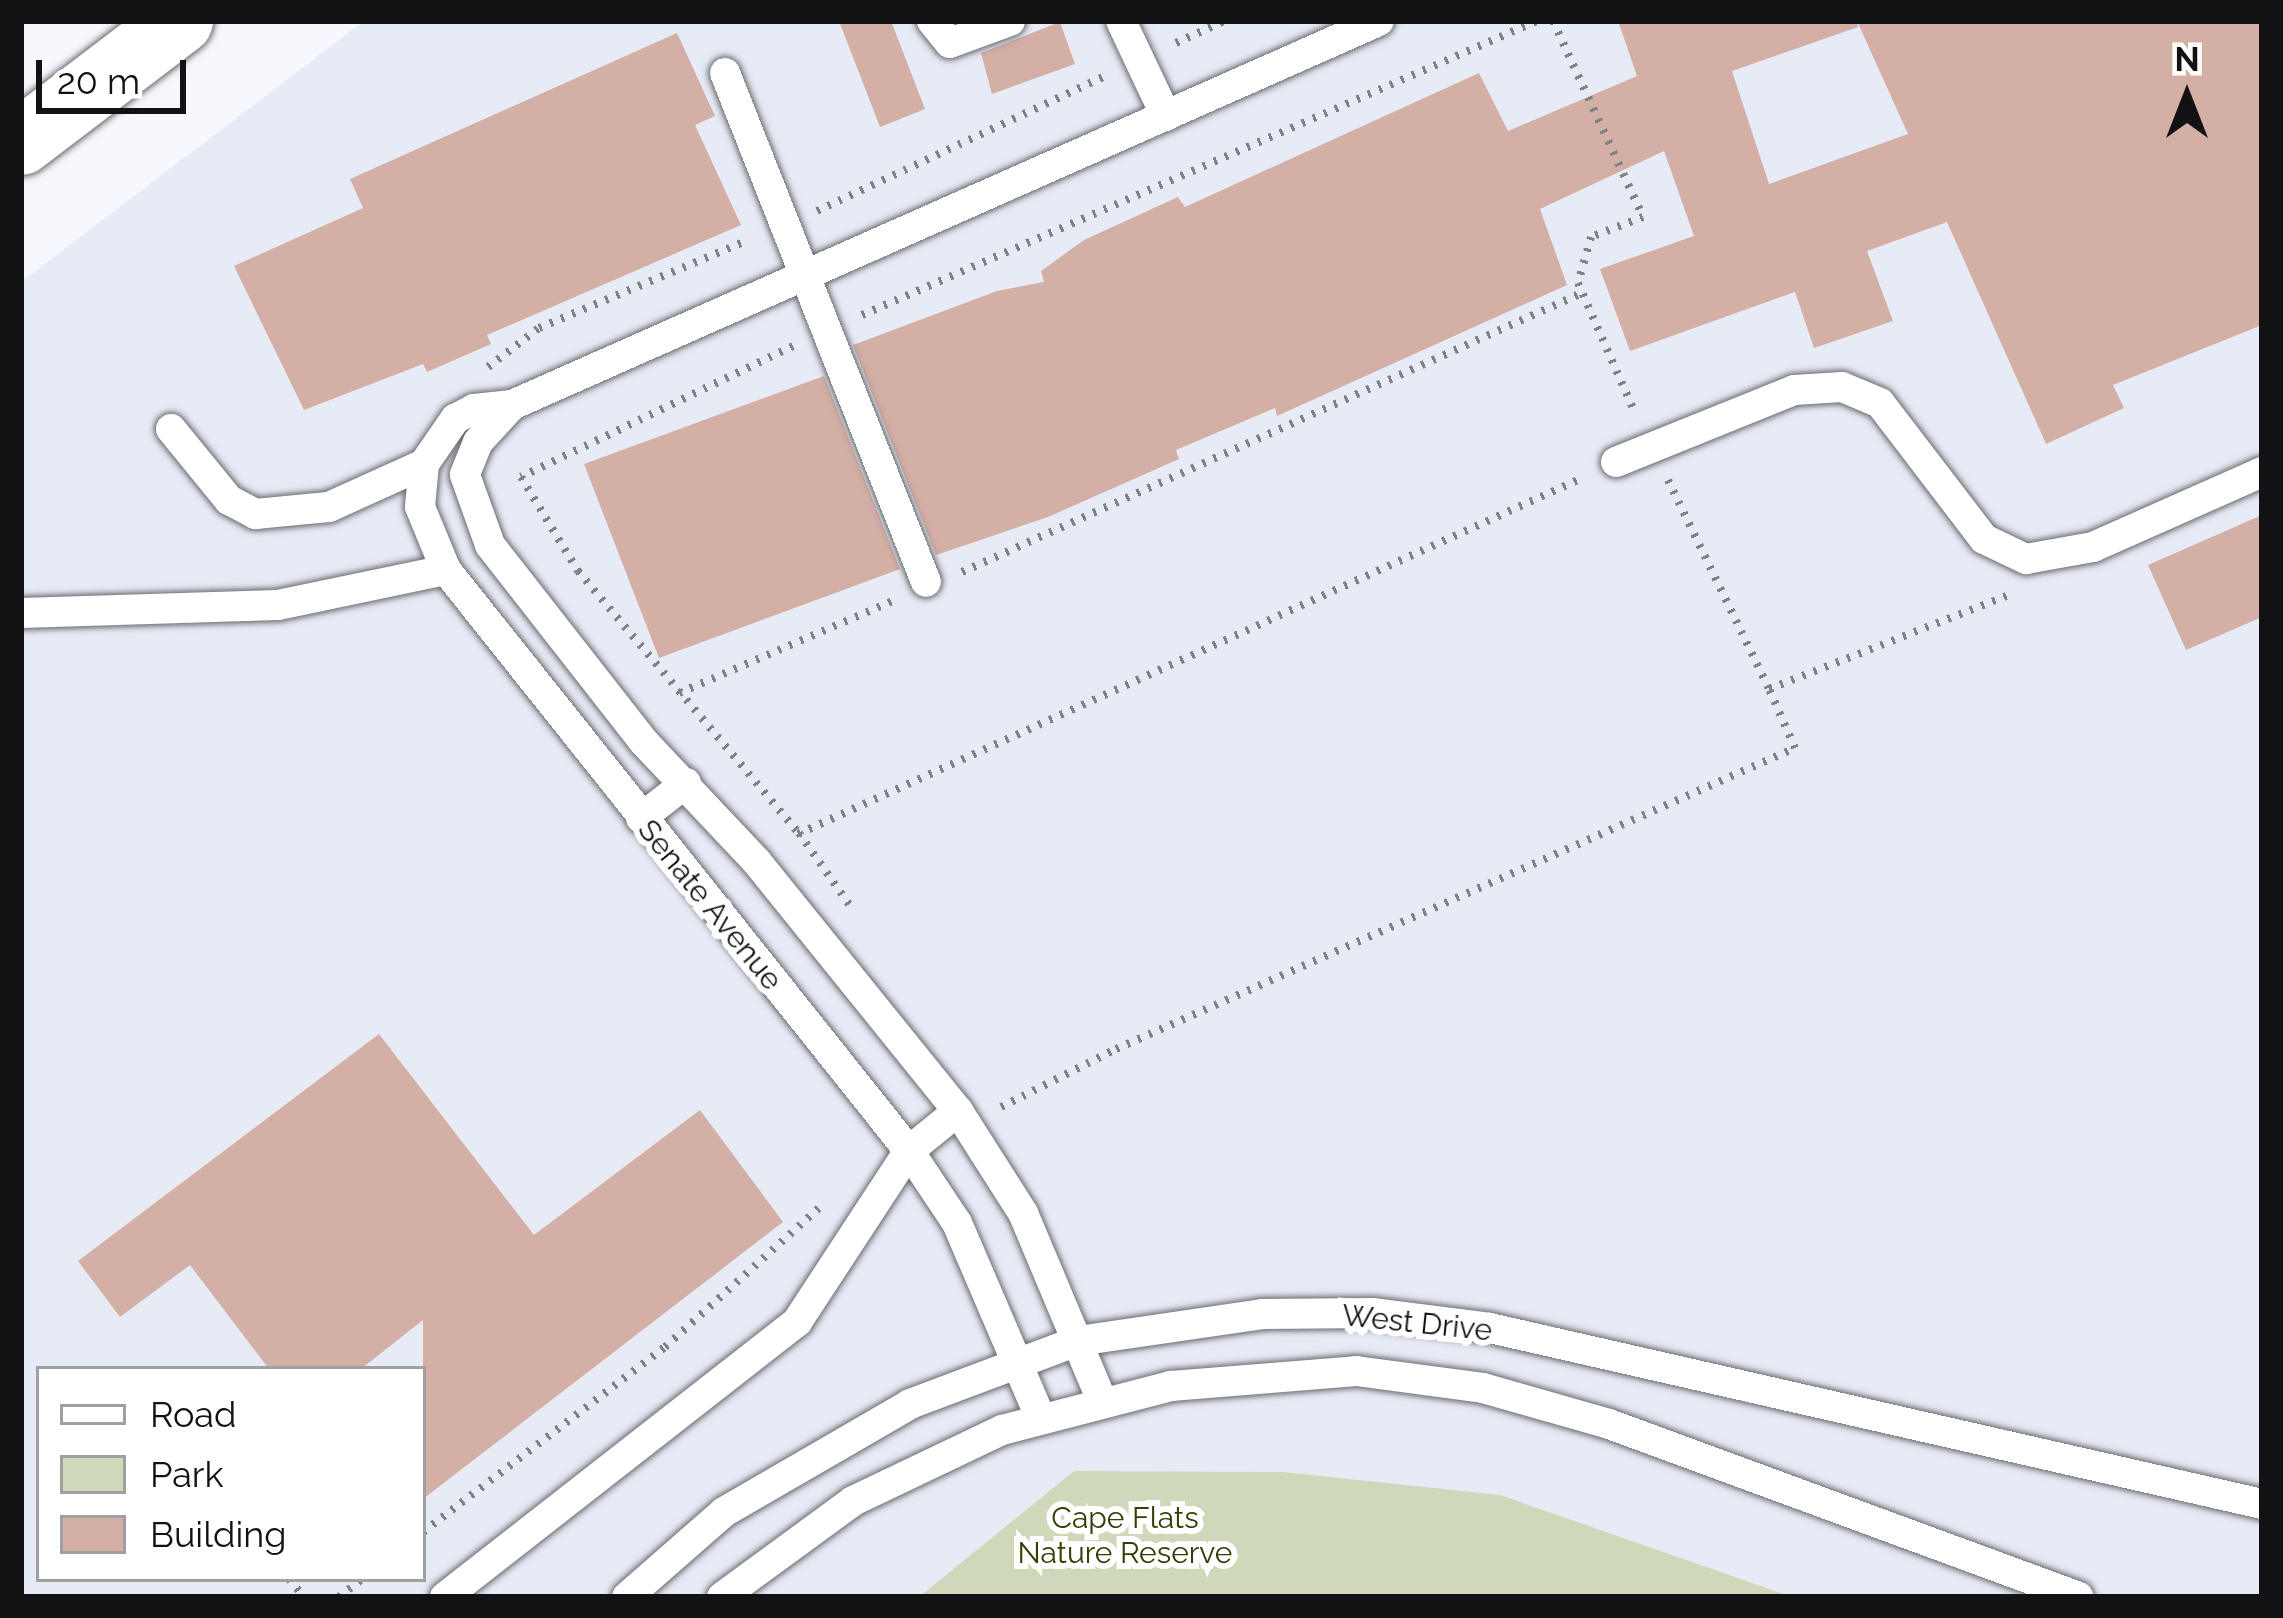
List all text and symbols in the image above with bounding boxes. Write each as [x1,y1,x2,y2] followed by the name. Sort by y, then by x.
[42,36,192,110] scale bar
[2127,36,2247,156] north arrow
[2174,40,2200,79] text: N
[57,60,140,102] text: 20 m
[630,812,790,998] street label: Senate Avenue
[1340,1297,1494,1349] street label: West Drive
[36,1366,426,1582] legend
[150,1393,236,1435] text: Road
[150,1453,224,1495] text: Park
[1018,1500,1232,1570] park label: Cape Flats Nature Reserve
[150,1513,286,1555] text: Building

